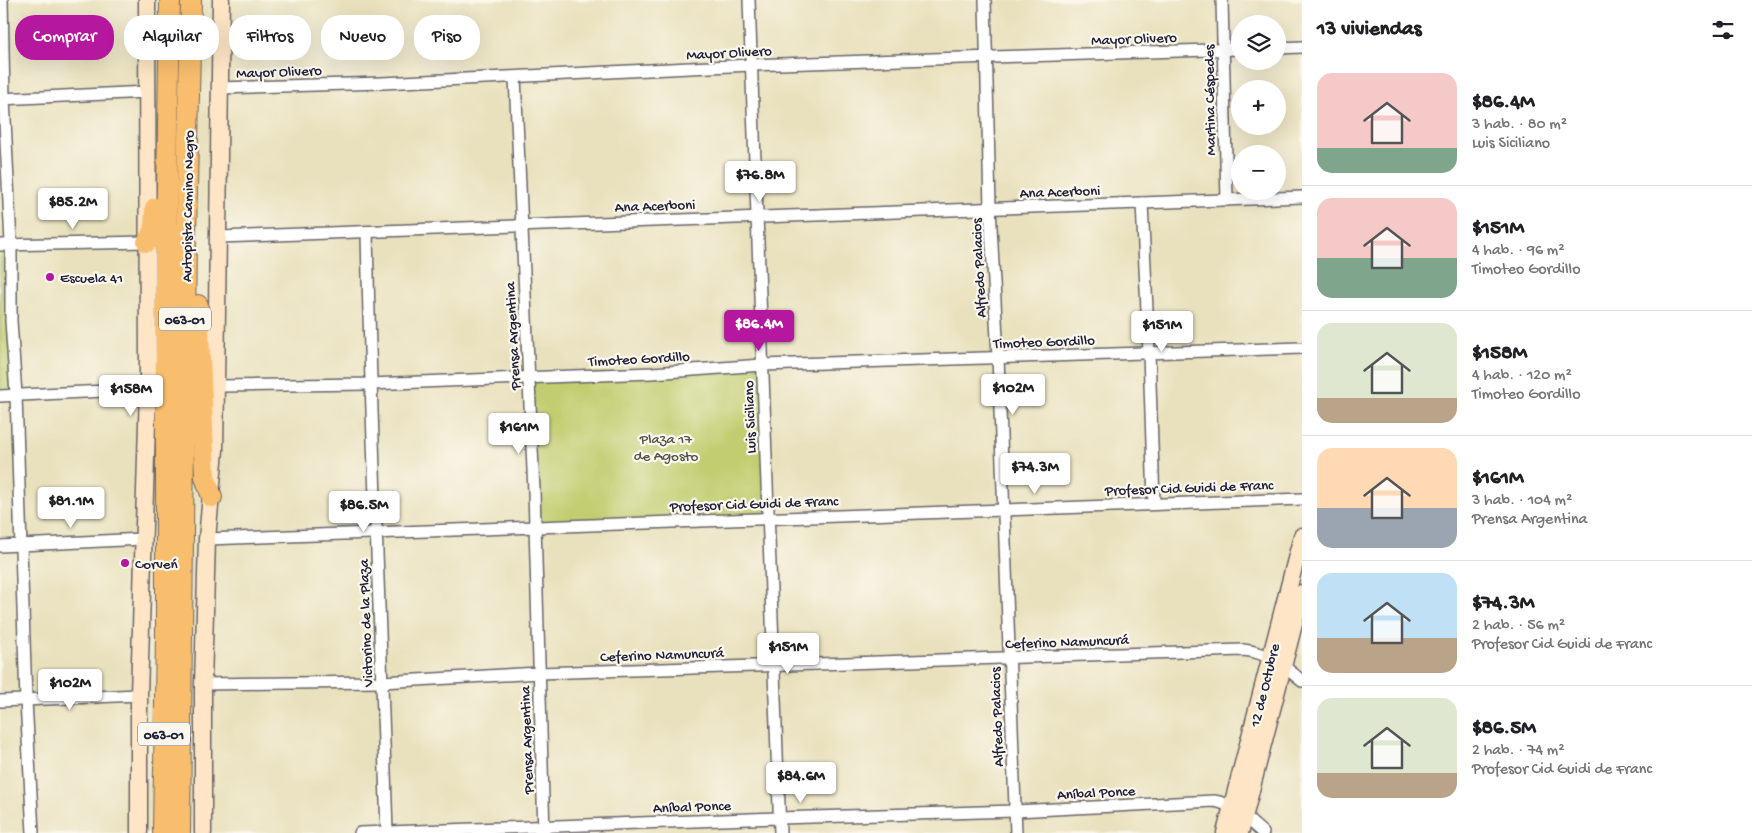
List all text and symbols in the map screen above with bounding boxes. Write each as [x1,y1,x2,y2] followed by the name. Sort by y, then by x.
[15,15,114,60] chip: Comprar
[124,15,219,60] chip: Alquilar
[229,15,311,60] chip: Filtros
[321,15,404,60] chip: Nuevo
[414,15,480,60] chip: Piso
[1231,15,1286,200] map controls
[1231,15,1286,70] button: layers
[1709,16,1737,44] icon: filters
[1317,18,1422,43] text: 13 viviendas
[1091,29,1177,50] street label: Mayor Olivero
[686,43,773,65] street label: Mayor Olivero
[1201,44,1221,156] street label: Martina Céspedes
[236,62,322,83] street label: Mayor Olivero
[1231,80,1286,135] button: +
[1472,91,1535,116] text: $86.4M
[1357,93,1417,153] icon: home
[1472,116,1567,135] text: 3 hab. · 80 m²
[179,130,199,282] street label: Autopista Camino Negro
[1472,135,1550,154] text: Luis Siciliano
[1231,145,1286,200] button: −
[719,160,801,203] pin: $76.8M
[736,167,784,186] text: $76.8M
[1019,183,1101,203] street label: Ana Acerboni
[32,188,114,230] pin: $85.2M
[49,194,97,213] text: $85.2M
[614,197,696,217] street label: Ana Acerboni
[968,217,992,318] street label: Alfredo Palacios
[1472,217,1524,242] text: $151M
[1357,218,1417,278] icon: home
[1472,242,1565,261] text: 4 hab. · 96 m²
[1472,261,1580,280] text: Timoteo Gordillo
[60,270,123,288] place label: Escuela 41
[44,271,56,283] marker: Escuela 41
[502,281,526,391] street label: Prensa Argentina
[159,308,211,330] road number: 063-01
[718,310,800,352] pin: $86.4M
[1127,310,1197,353] pin: $151M
[735,316,783,335] text: $86.4M
[1142,317,1182,336] text: $151M
[992,332,1095,354] street label: Timoteo Gordillo
[1472,342,1527,367] text: $158M
[1357,343,1417,403] icon: home
[587,348,691,372] street label: Timoteo Gordillo
[1472,367,1572,386] text: 4 hab. · 120 m²
[96,374,166,417] pin: $158M
[978,374,1048,416] pin: $102M
[741,380,761,454] street label: Luis Siciliano
[992,380,1034,399] text: $102M
[110,381,152,400] text: $158M
[1472,386,1580,405] text: Timoteo Gordillo
[484,412,554,455] pin: $161M
[499,419,539,438] text: $161M
[634,431,699,466] park label: Plaza 17 de Agosto
[994,452,1076,495] pin: $74.3M
[1011,459,1059,478] text: $74.3M
[1472,467,1524,492] text: $161M
[1357,468,1417,528] icon: home
[1104,477,1275,501] street label: Profesor Cid Guidi de Franc
[30,486,112,529] pin: $81.1M
[323,490,405,533] pin: $86.5M
[1472,492,1572,511] text: 3 hab. · 104 m²
[49,493,94,512] text: $81.1M
[669,493,840,517] street label: Profesor Cid Guidi de Franc
[340,497,388,516] text: $86.5M
[1472,511,1587,530] text: Prensa Argentina
[135,556,178,574] place label: Corveń
[119,557,131,569] marker: Corveń
[356,558,378,688] street label: Victorino de la Plaza
[1472,592,1534,617] text: $74.3M
[1357,593,1417,653] icon: home
[1472,617,1565,636] text: 2 hab. · 56 m²
[753,632,823,675] pin: $151M
[1005,632,1130,654] street label: Ceferino Namuncurá
[1472,636,1652,655] text: Profesor Cid Guidi de Franc
[768,639,808,658] text: $151M
[1247,642,1285,730] street label: 12 de Octubre
[600,645,725,667] street label: Ceferino Namuncurá
[987,666,1009,767] street label: Alfredo Palacios
[35,668,105,711] pin: $102M
[49,675,91,694] text: $102M
[517,685,539,795] street label: Prensa Argentina
[1472,717,1536,742] text: $86.5M
[1357,718,1417,778] icon: home
[138,722,190,746] road number: 063-01
[1472,742,1565,761] text: 2 hab. · 74 m²
[1472,761,1652,780] text: Profesor Cid Guidi de Franc
[760,762,842,804] pin: $84.6M
[777,768,825,787] text: $84.6M
[1057,783,1136,805] street label: Aníbal Ponce
[653,798,732,818] street label: Aníbal Ponce

